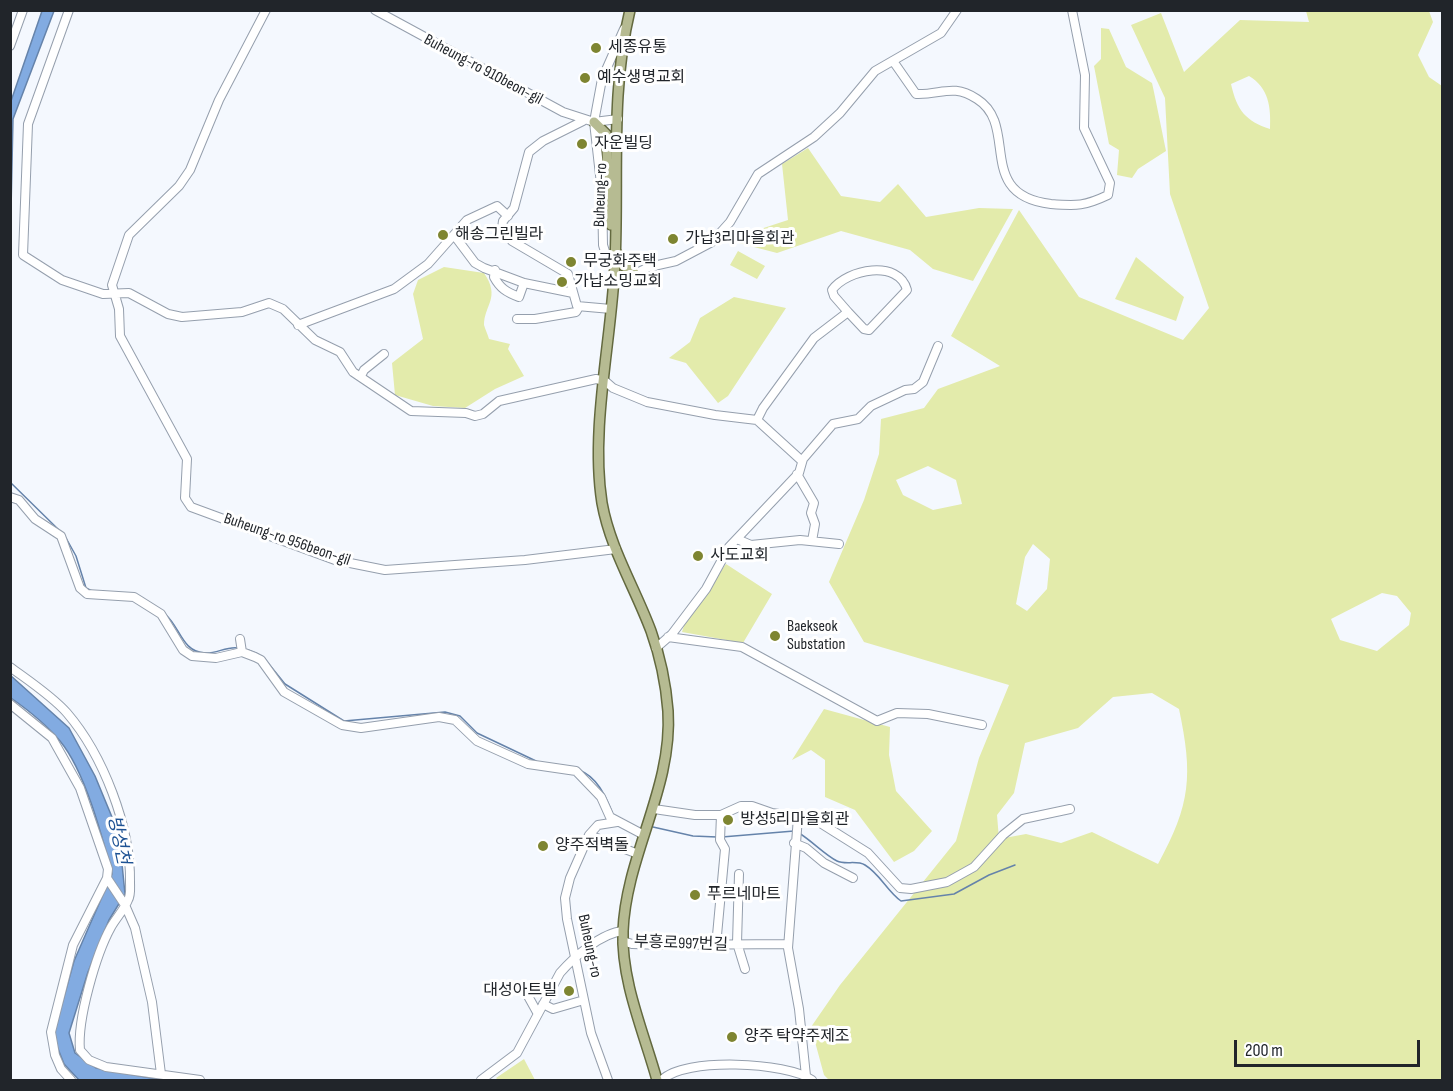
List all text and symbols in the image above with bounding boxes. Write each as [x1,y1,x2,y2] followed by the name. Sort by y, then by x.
[420,31,546,109] street label: Buheung-ro 910beon-gil
[608,38,667,58] place label: 세종유통
[589,41,603,55] marker: 세종유통
[597,68,685,88] place label: 예수생명교회
[578,71,592,85] marker: 예수생명교회
[594,134,653,154] place label: 자운빌딩
[575,137,589,151] marker: 자운빌딩
[590,163,612,227] street label: Buheung-ro
[455,225,543,245] place label: 해송그린빌라
[436,228,450,242] marker: 해송그린빌라
[685,229,795,249] place label: 가납3리마을회관
[666,232,680,246] marker: 가납3리마을회관
[583,252,657,272] place label: 무궁화주택
[564,255,578,269] marker: 무궁화주택
[574,272,662,292] place label: 가납소밍교회
[555,275,569,289] marker: 가납소밍교회
[221,509,353,571] street label: Buheung-ro 956beon-gil
[710,546,769,566] place label: 사도교회
[691,549,705,563] marker: 사도교회
[787,617,845,655] place label: Baekseok Substation
[768,629,782,643] marker: Baekseok Substation
[740,810,849,830] place label: 방성5리마을회관
[102,813,134,867] water label: 방성천
[721,813,735,827] marker: 방성5리마을회관
[555,836,629,856] place label: 양주적벽돌
[536,839,550,853] marker: 양주적벽돌
[707,885,781,905] place label: 푸르네마트
[688,888,702,902] marker: 푸르네마트
[573,913,605,979] street label: Buheung-ro
[634,933,728,955] street label: 부흥로997번길
[483,981,557,1001] place label: 대성아트빌
[562,984,576,998] marker: 대성아트빌
[744,1027,850,1047] place label: 양주 탁약주제조
[1237,1028,1423,1066] scale bar
[725,1030,739,1044] marker: 양주 탁약주제조
[1245,1040,1283,1061] text: 200 m

